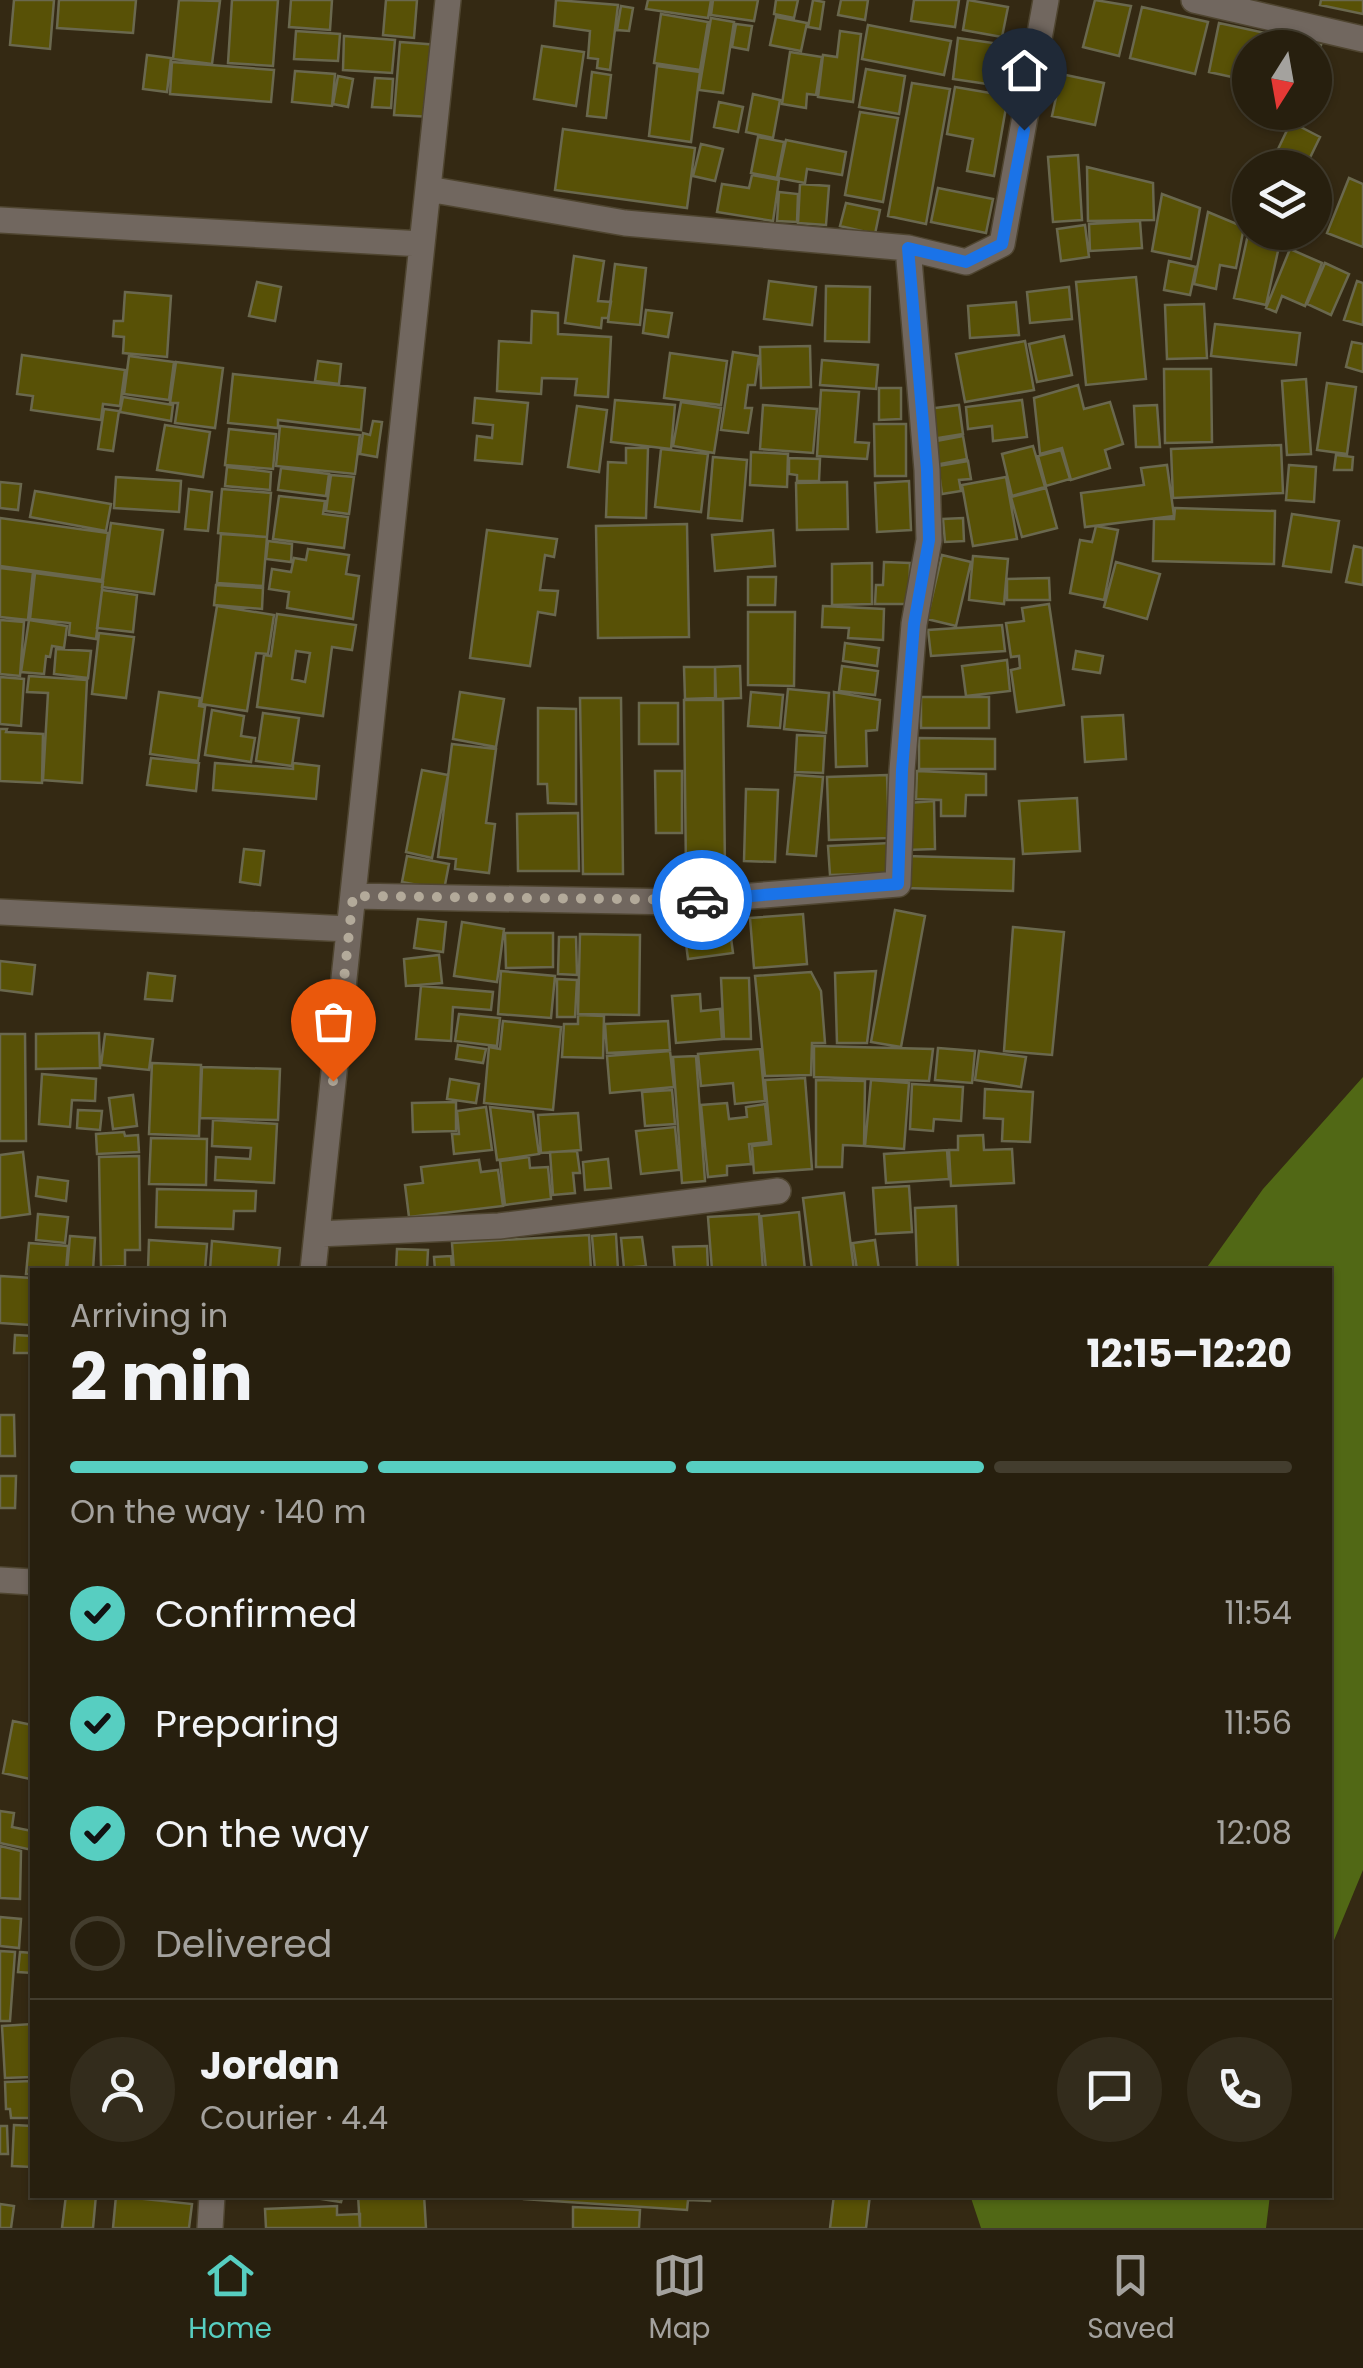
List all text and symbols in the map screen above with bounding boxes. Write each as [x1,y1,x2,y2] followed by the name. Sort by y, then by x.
[982,28,1067,131] pin
[1232,30,1332,130] north arrow
[1232,30,1332,250] map controls
[997,43,1052,98] icon: home
[1232,150,1332,250] button: layers
[652,850,752,950] courier
[675,873,730,928] icon: car
[291,979,376,1082] pin
[306,994,361,1049] icon: bag
[70,1293,228,1338] text: Arriving in
[1087,1327,1292,1380] text: 12:15–12:20
[70,1332,253,1423] text: 2 min
[70,1489,366,1534] text: On the way · 140 m
[70,1586,125,1641] icon: check
[155,1587,357,1640] text: Confirmed
[1224,1590,1292,1635] text: 11:54
[70,1696,125,1751] icon: check
[155,1697,340,1750] text: Preparing
[1224,1700,1292,1745] text: 11:56
[70,1806,125,1861] icon: check
[155,1807,369,1860] text: On the way
[1216,1810,1292,1855] text: 12:08
[155,1917,332,1970] text: Delivered
[70,2037,175,2142] button: person
[1057,2037,1162,2142] button: chat
[1187,2037,1292,2142] button: phone
[200,2039,340,2092] text: Jordan
[200,2095,388,2140] text: Courier · 4.4
[188,2248,272,2350] tab: Home
[649,2248,711,2350] tab: Map
[1087,2248,1175,2350] tab: Saved

